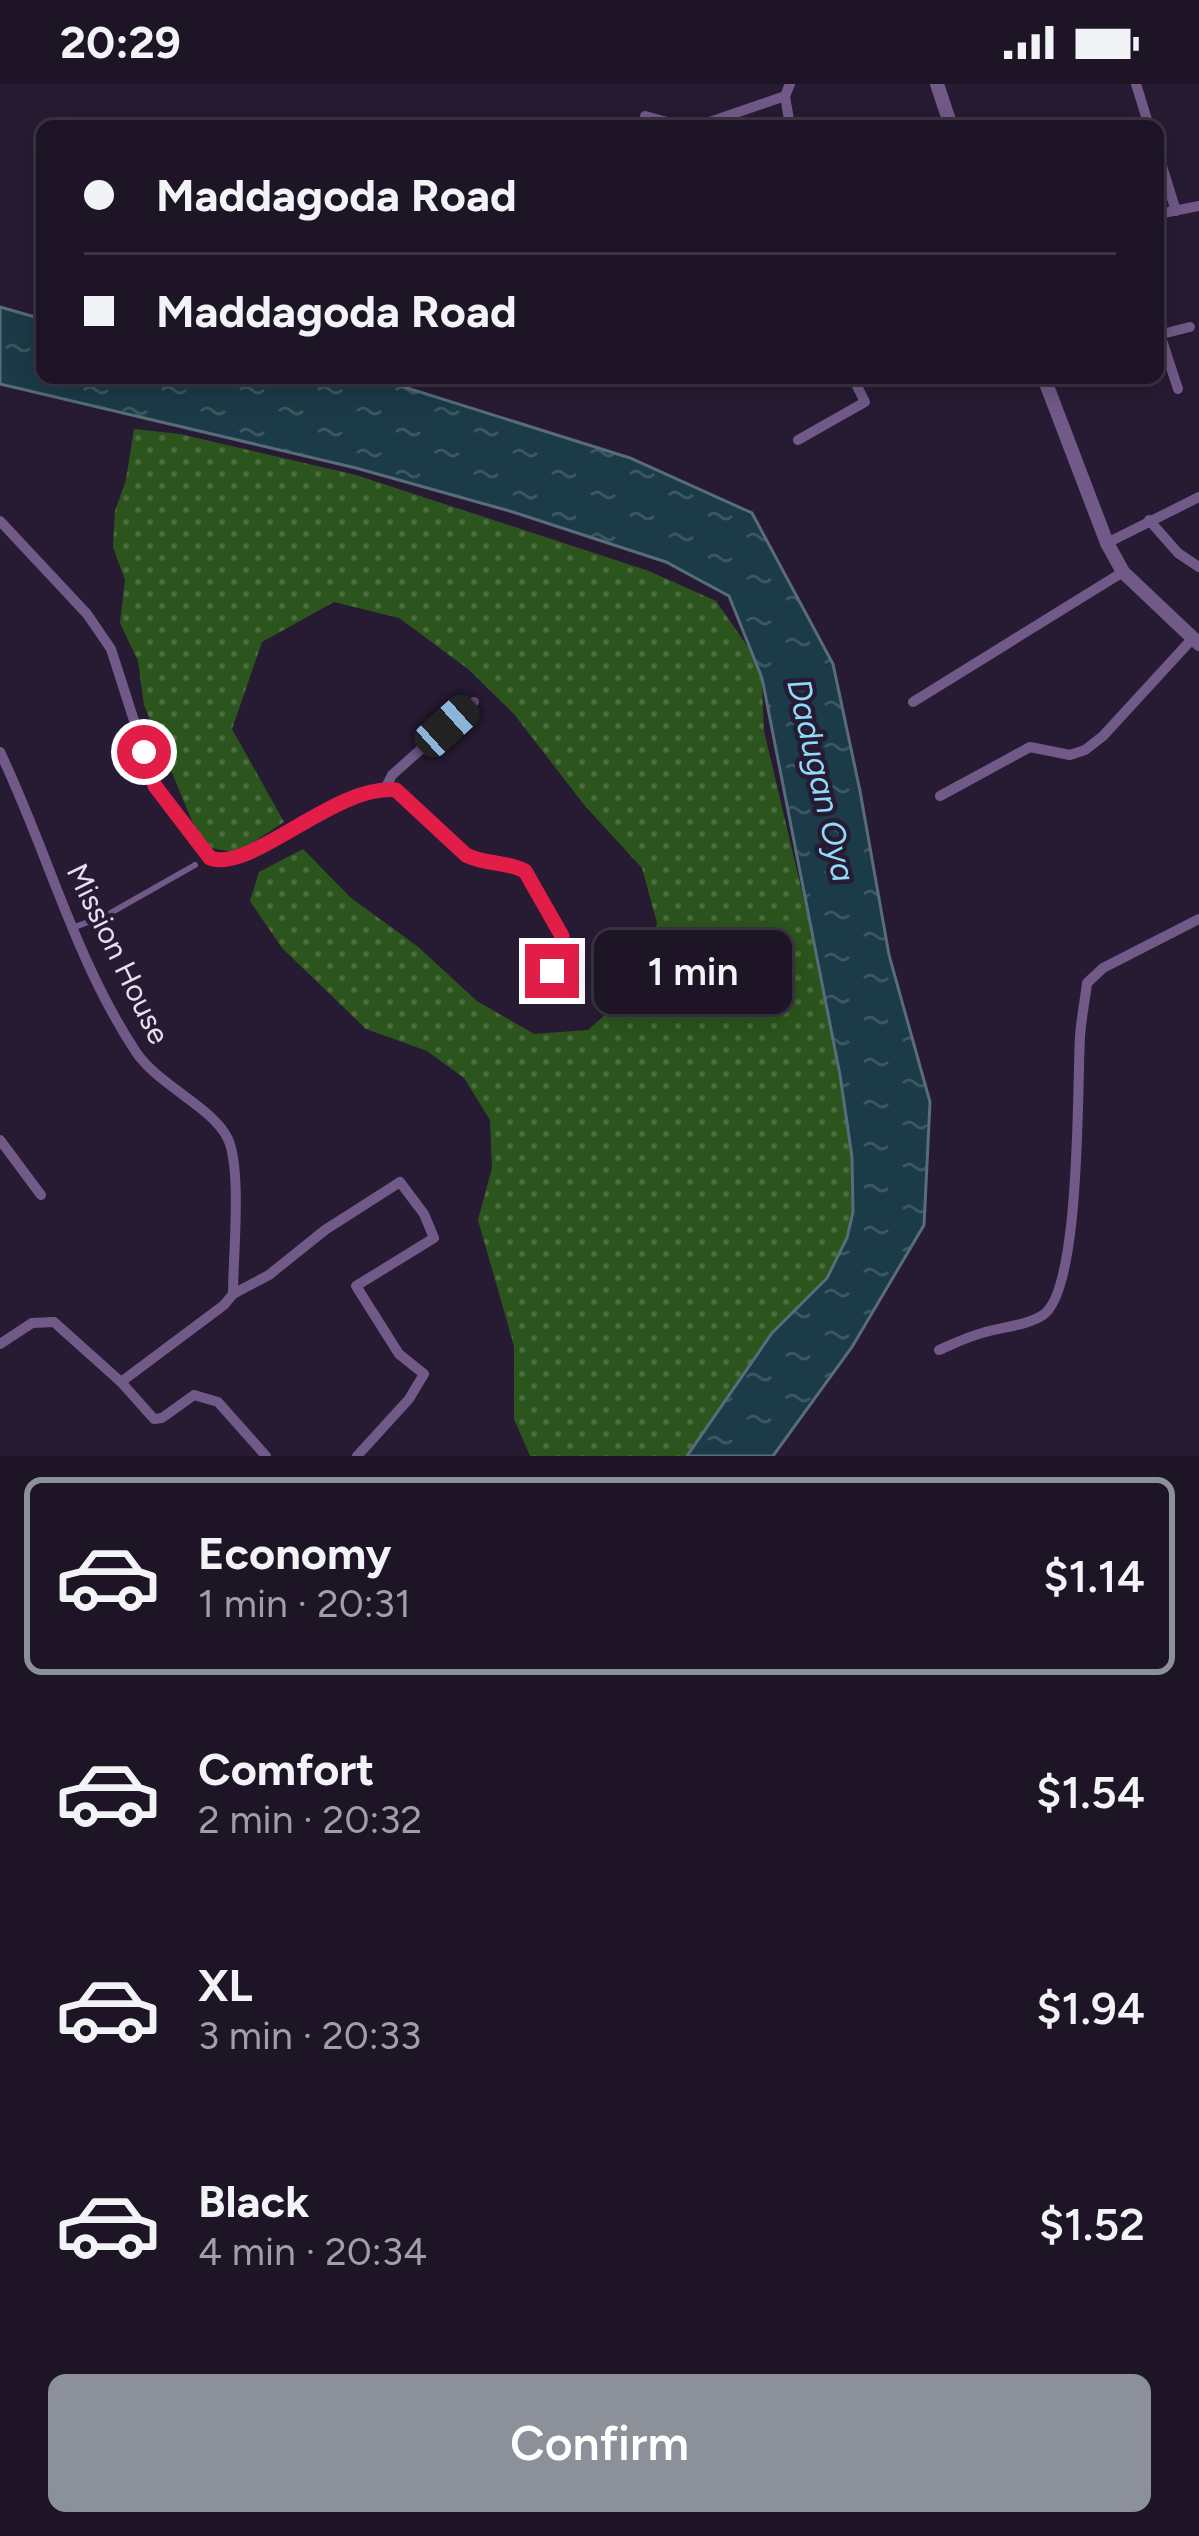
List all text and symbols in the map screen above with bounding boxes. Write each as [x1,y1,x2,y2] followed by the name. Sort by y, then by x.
[60,15,181,69] text: 20:29
[156,168,517,222] text: Maddagoda Road
[156,284,517,338] text: Maddagoda Road
[779,675,864,885] water label: Dadugan Oya
[408,689,486,763] car
[117,725,171,779] route start
[59,858,178,1050] street label: Mission House
[594,929,792,1013] callout: 1 min
[525,944,579,998] route end
[647,948,739,995] text: 1 min
[54,1522,162,1630] icon: car
[198,1526,391,1580] text: Economy
[1043,1549,1145,1603] text: $1.14
[198,1580,411,1627] text: 1 min · 20:31
[54,1738,162,1846] icon: car
[198,1742,374,1796] text: Comfort
[1036,1765,1145,1819] text: $1.54
[198,1796,422,1843] text: 2 min · 20:32
[54,1954,162,2062] icon: car
[198,1958,253,2012] text: XL
[1037,1981,1145,2035] text: $1.94
[198,2012,421,2059] text: 3 min · 20:33
[54,2170,162,2278] icon: car
[198,2174,309,2228] text: Black
[1039,2197,1145,2251] text: $1.52
[198,2228,427,2275] text: 4 min · 20:34
[48,2374,1151,2512] button: Confirm

